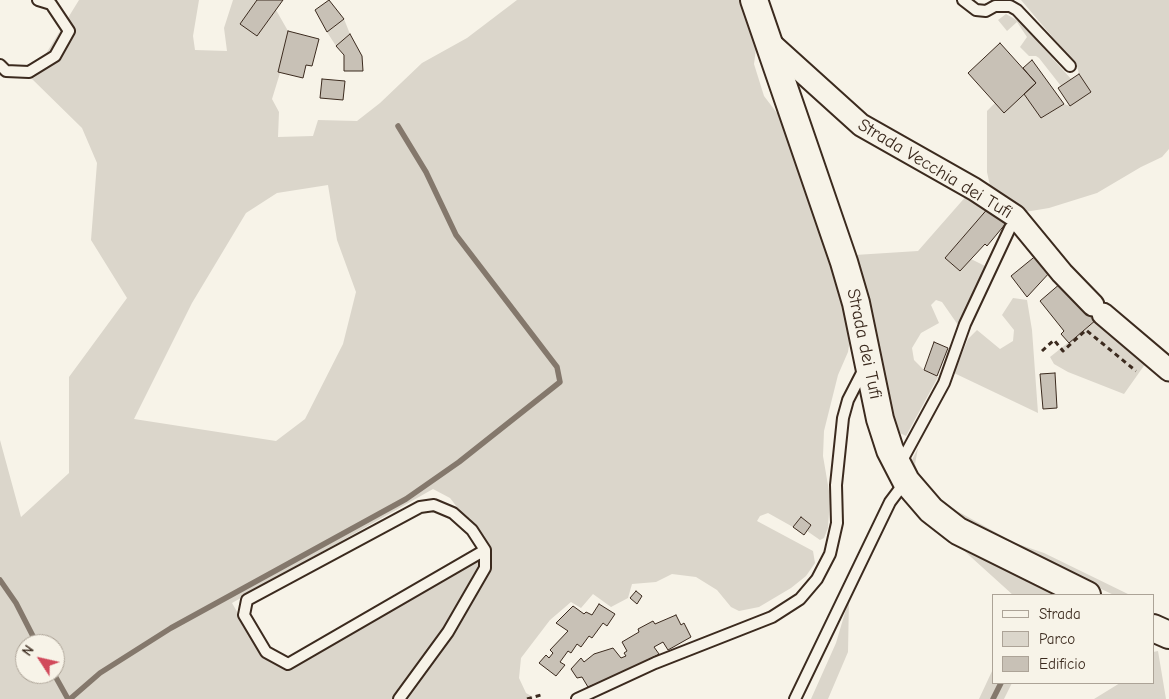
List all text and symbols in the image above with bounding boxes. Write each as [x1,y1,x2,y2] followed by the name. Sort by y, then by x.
[854,114,1016,224] street label: Strada Vecchia dei Tufi
[842,287,886,401] street label: Strada dei Tufi
[992,594,1154,684] legend
[1039,605,1081,623] text: Strada
[1039,630,1075,648] text: Parco
[15,634,65,684] north arrow
[19,642,38,659] text: N
[1039,655,1086,673] text: Edificio

